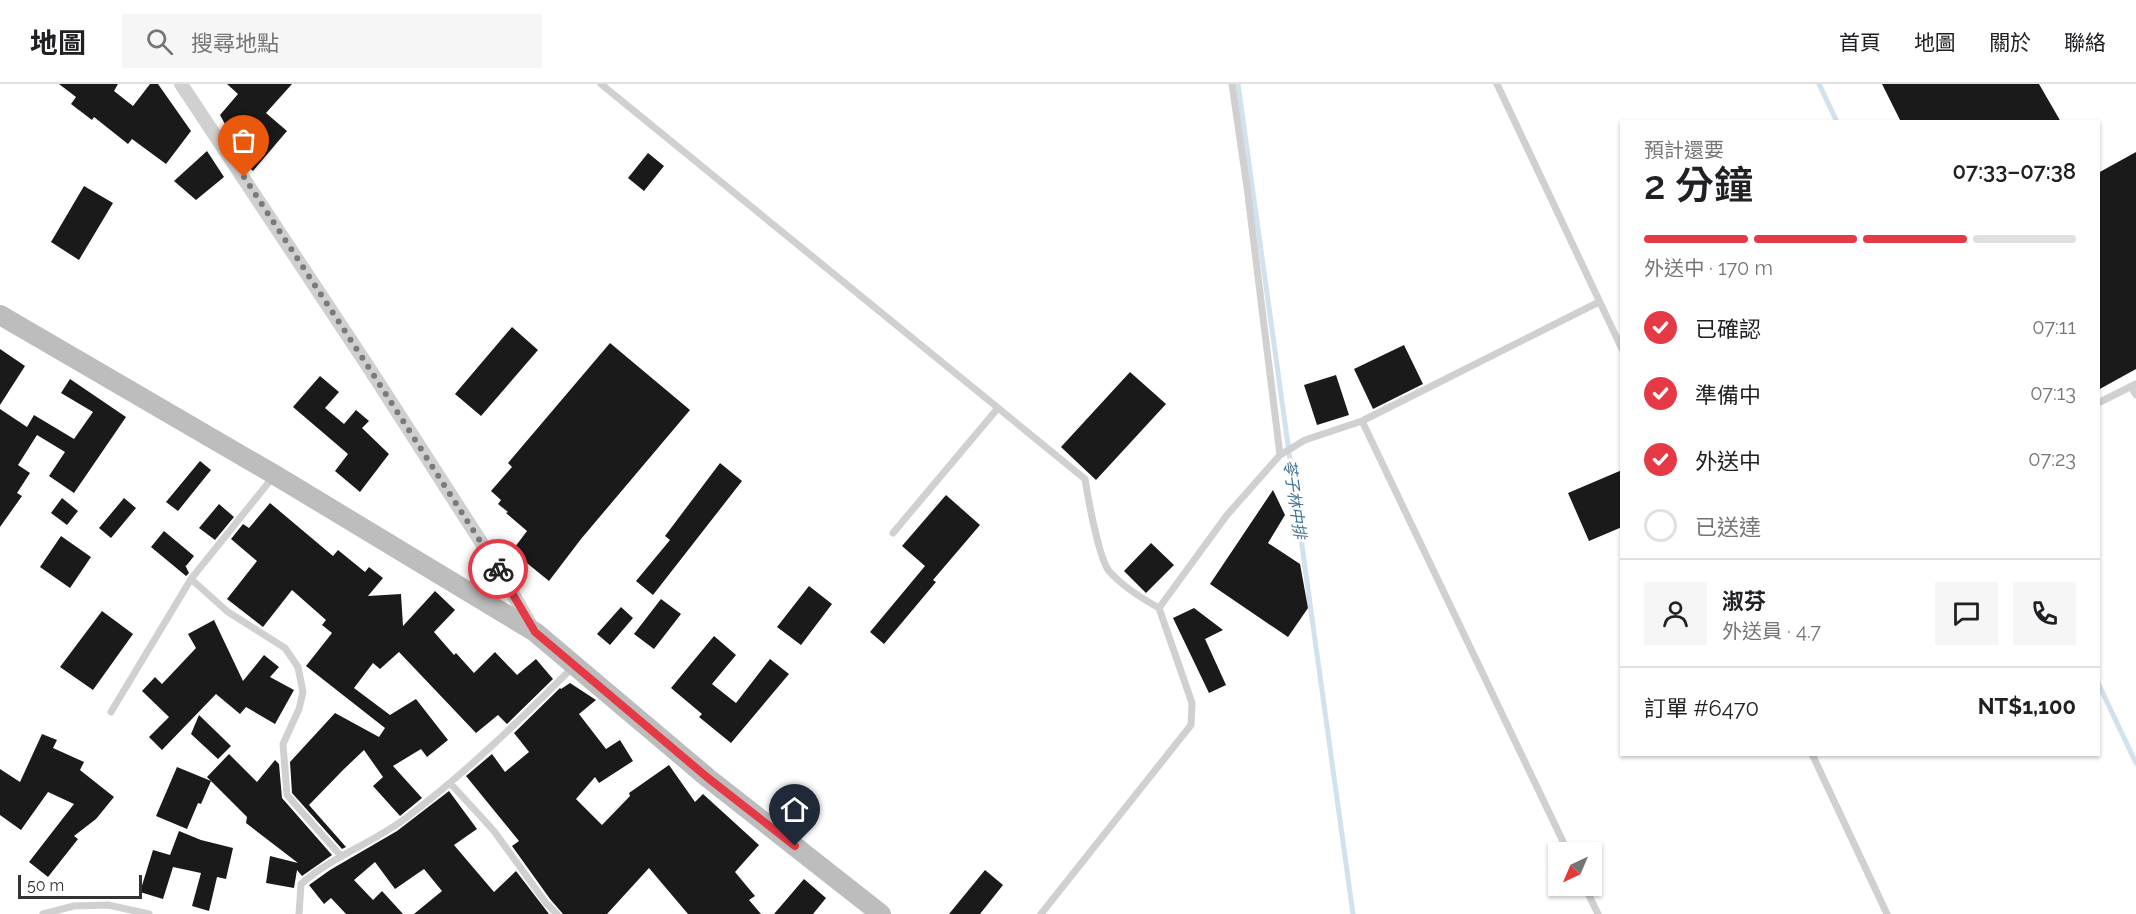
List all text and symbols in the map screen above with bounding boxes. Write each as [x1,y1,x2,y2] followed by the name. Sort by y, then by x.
[122,14,542,68] search box
[143,25,176,58] icon: search
[30,27,86,60] text: 地圖
[191,30,279,56] text: 搜尋地點
[1839,30,1881,55] text: 首頁
[1914,30,1956,55] text: 地圖
[1989,30,2031,55] text: 關於
[2064,30,2106,55] text: 聯絡
[218,115,269,177] pin
[227,124,260,157] icon: bag
[1644,138,1724,162] text: 預計還要
[1953,158,2076,184] text: 07:33–07:38
[1644,162,1753,208] text: 2 分鐘
[1644,256,1773,280] text: 外送中 · 170 m
[1644,311,1677,344] icon: check
[2032,315,2076,339] text: 07:11
[1695,316,1761,342] text: 已確認
[1644,377,1677,410] icon: check
[2030,381,2076,405] text: 07:13
[1695,382,1761,408] text: 準備中
[1644,443,1677,476] icon: check
[2028,447,2076,471] text: 07:23
[1695,448,1761,474] text: 外送中
[1280,458,1310,542] water label: 苓子林中排
[1695,514,1761,540] text: 已送達
[468,539,528,599] courier
[482,553,515,586] icon: bike
[1644,582,1707,645] button: person
[1935,582,1998,645] button: chat
[2013,582,2076,645] button: phone
[1722,588,1766,614] text: 淑芬
[1722,619,1821,643] text: 外送員 · 4.7
[1978,693,2076,719] text: NT$1,100
[1644,695,1759,721] text: 訂單 #6470
[769,784,820,846] pin
[778,793,811,826] icon: home
[1548,842,1602,896] north arrow
[1548,842,1602,896] map controls
[18,872,142,900] scale bar
[27,876,64,895] text: 50 m

